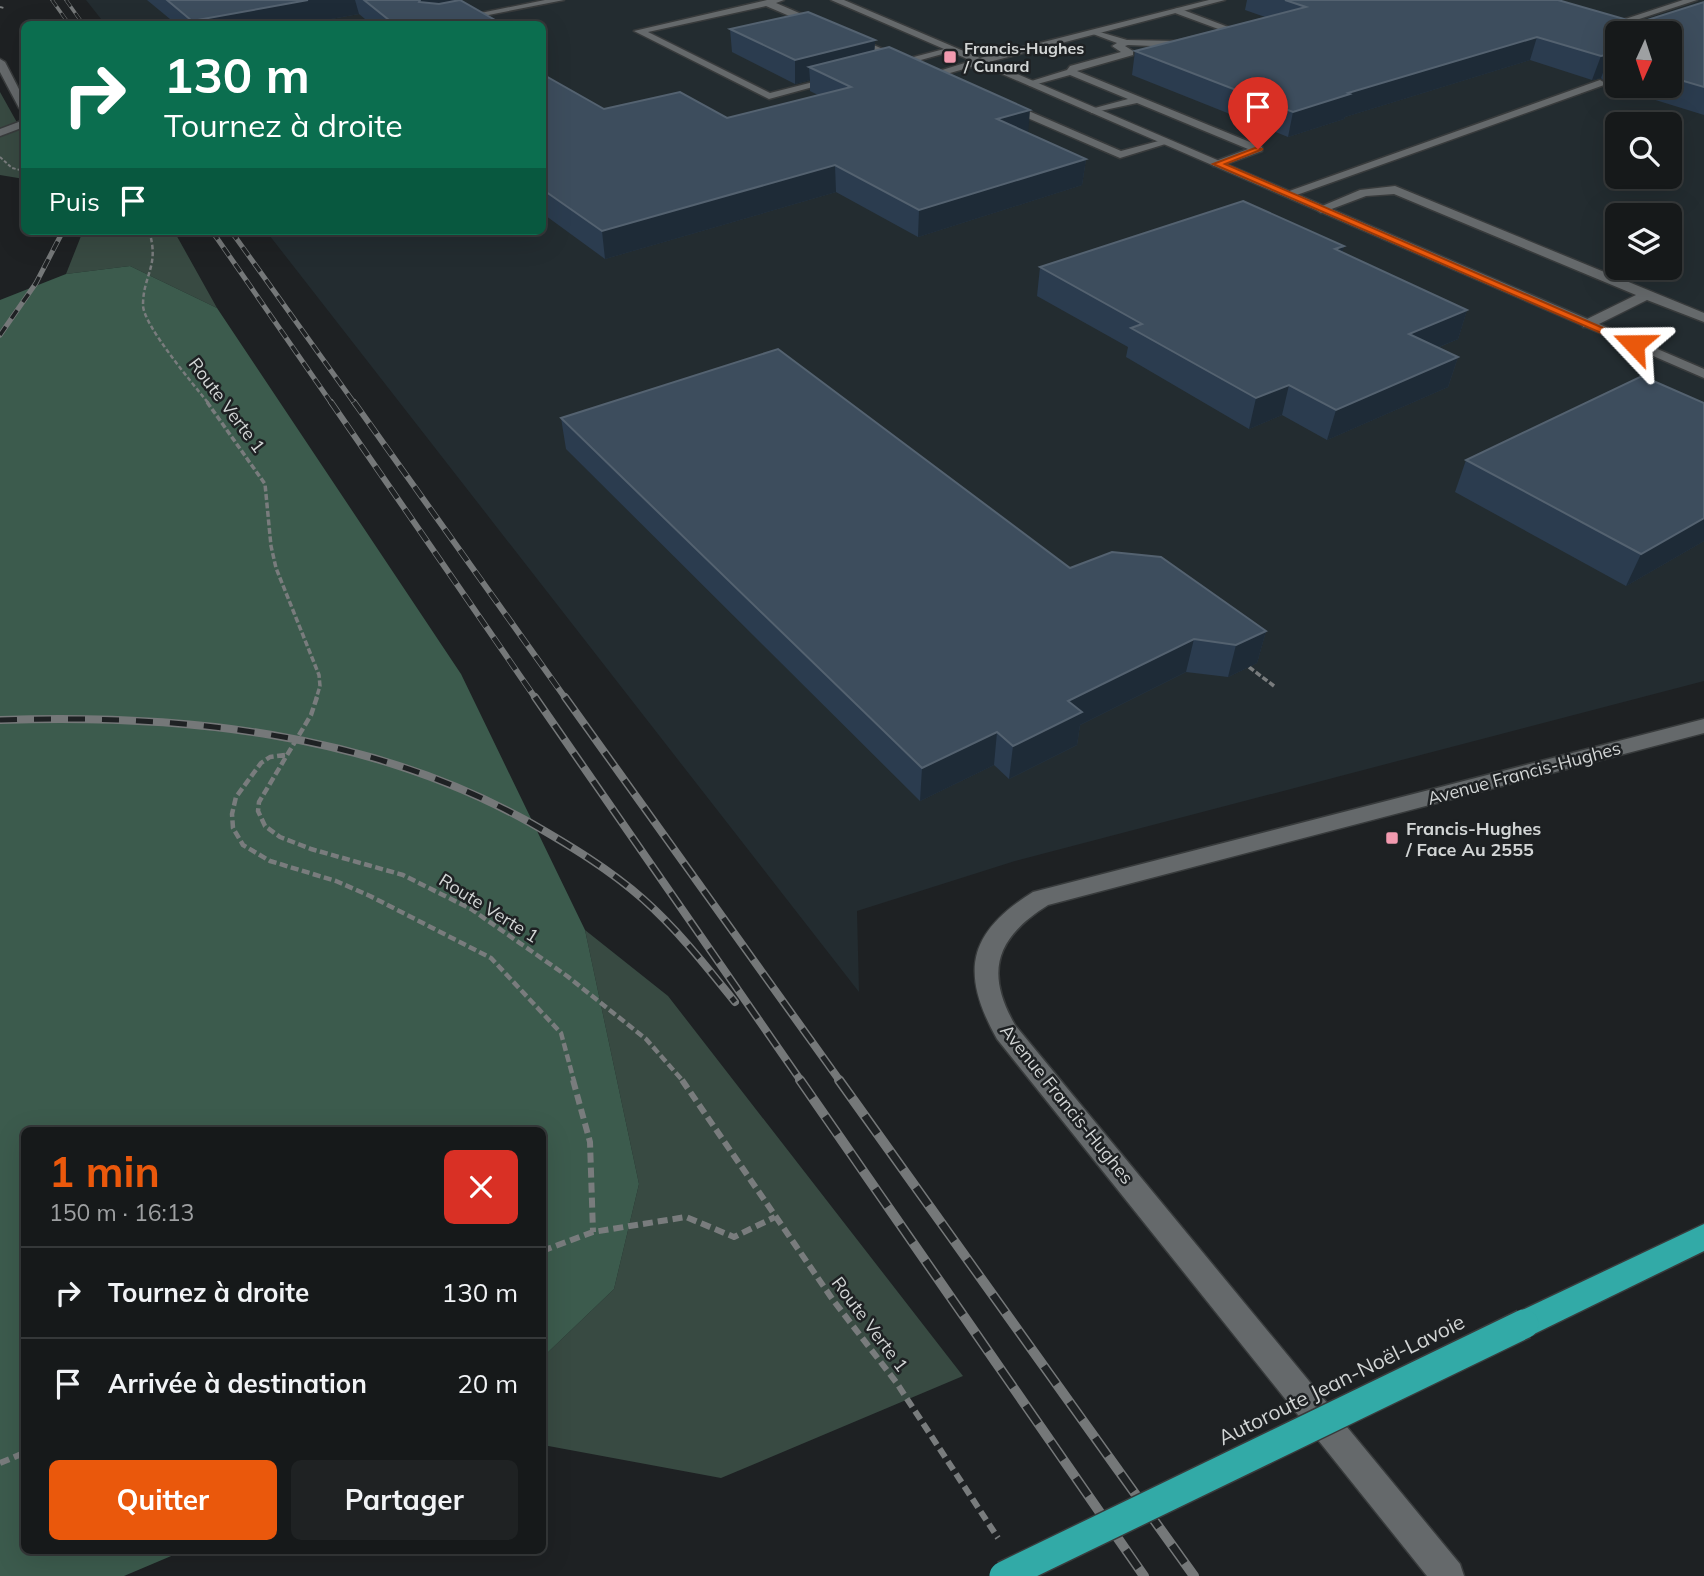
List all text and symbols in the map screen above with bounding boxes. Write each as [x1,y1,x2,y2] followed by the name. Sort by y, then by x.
[1605,21,1682,98] north arrow
[1605,21,1682,280] map controls
[963,38,1084,76] place label: Francis-Hughes / Cunard
[164,44,310,105] text: 130 m
[49,49,140,140] icon: right
[942,49,958,65] marker: Francis-Hughes / Cunard
[1228,77,1288,149] pin
[1239,88,1277,126] icon: arrive
[164,105,403,145] text: Tournez à droite
[1605,112,1682,189] button: search
[114,182,152,220] icon: arrive
[49,185,100,218] text: Puis
[1605,203,1682,280] button: layers
[1597,307,1671,381] position arrow
[184,353,270,457] street label: Route Verte 1
[1425,736,1623,810] street label: Avenue Francis-Hughes
[1405,817,1541,861] place label: Francis-Hughes / Face Au 2555
[1384,830,1400,846] marker: Francis-Hughes / Face Au 2555
[435,868,543,948] street label: Route Verte 1
[995,1019,1139,1189] street label: Avenue Francis-Hughes
[49,1145,160,1198] text: 1 min
[444,1150,518,1224] button: close
[49,1198,194,1227] text: 150 m · 16:13
[827,1272,913,1376] street label: Route Verte 1
[49,1274,87,1312] icon: right
[108,1276,309,1309] text: Tournez à droite
[442,1276,518,1309] text: 130 m
[1213,1308,1469,1450] street label: Autoroute Jean-Noël-Lavoie
[49,1365,87,1403] icon: arrive
[108,1367,367,1400] text: Arrivée à destination
[457,1367,518,1400] text: 20 m
[49,1460,277,1540] button: Quitter
[291,1460,518,1540] button: Partager

